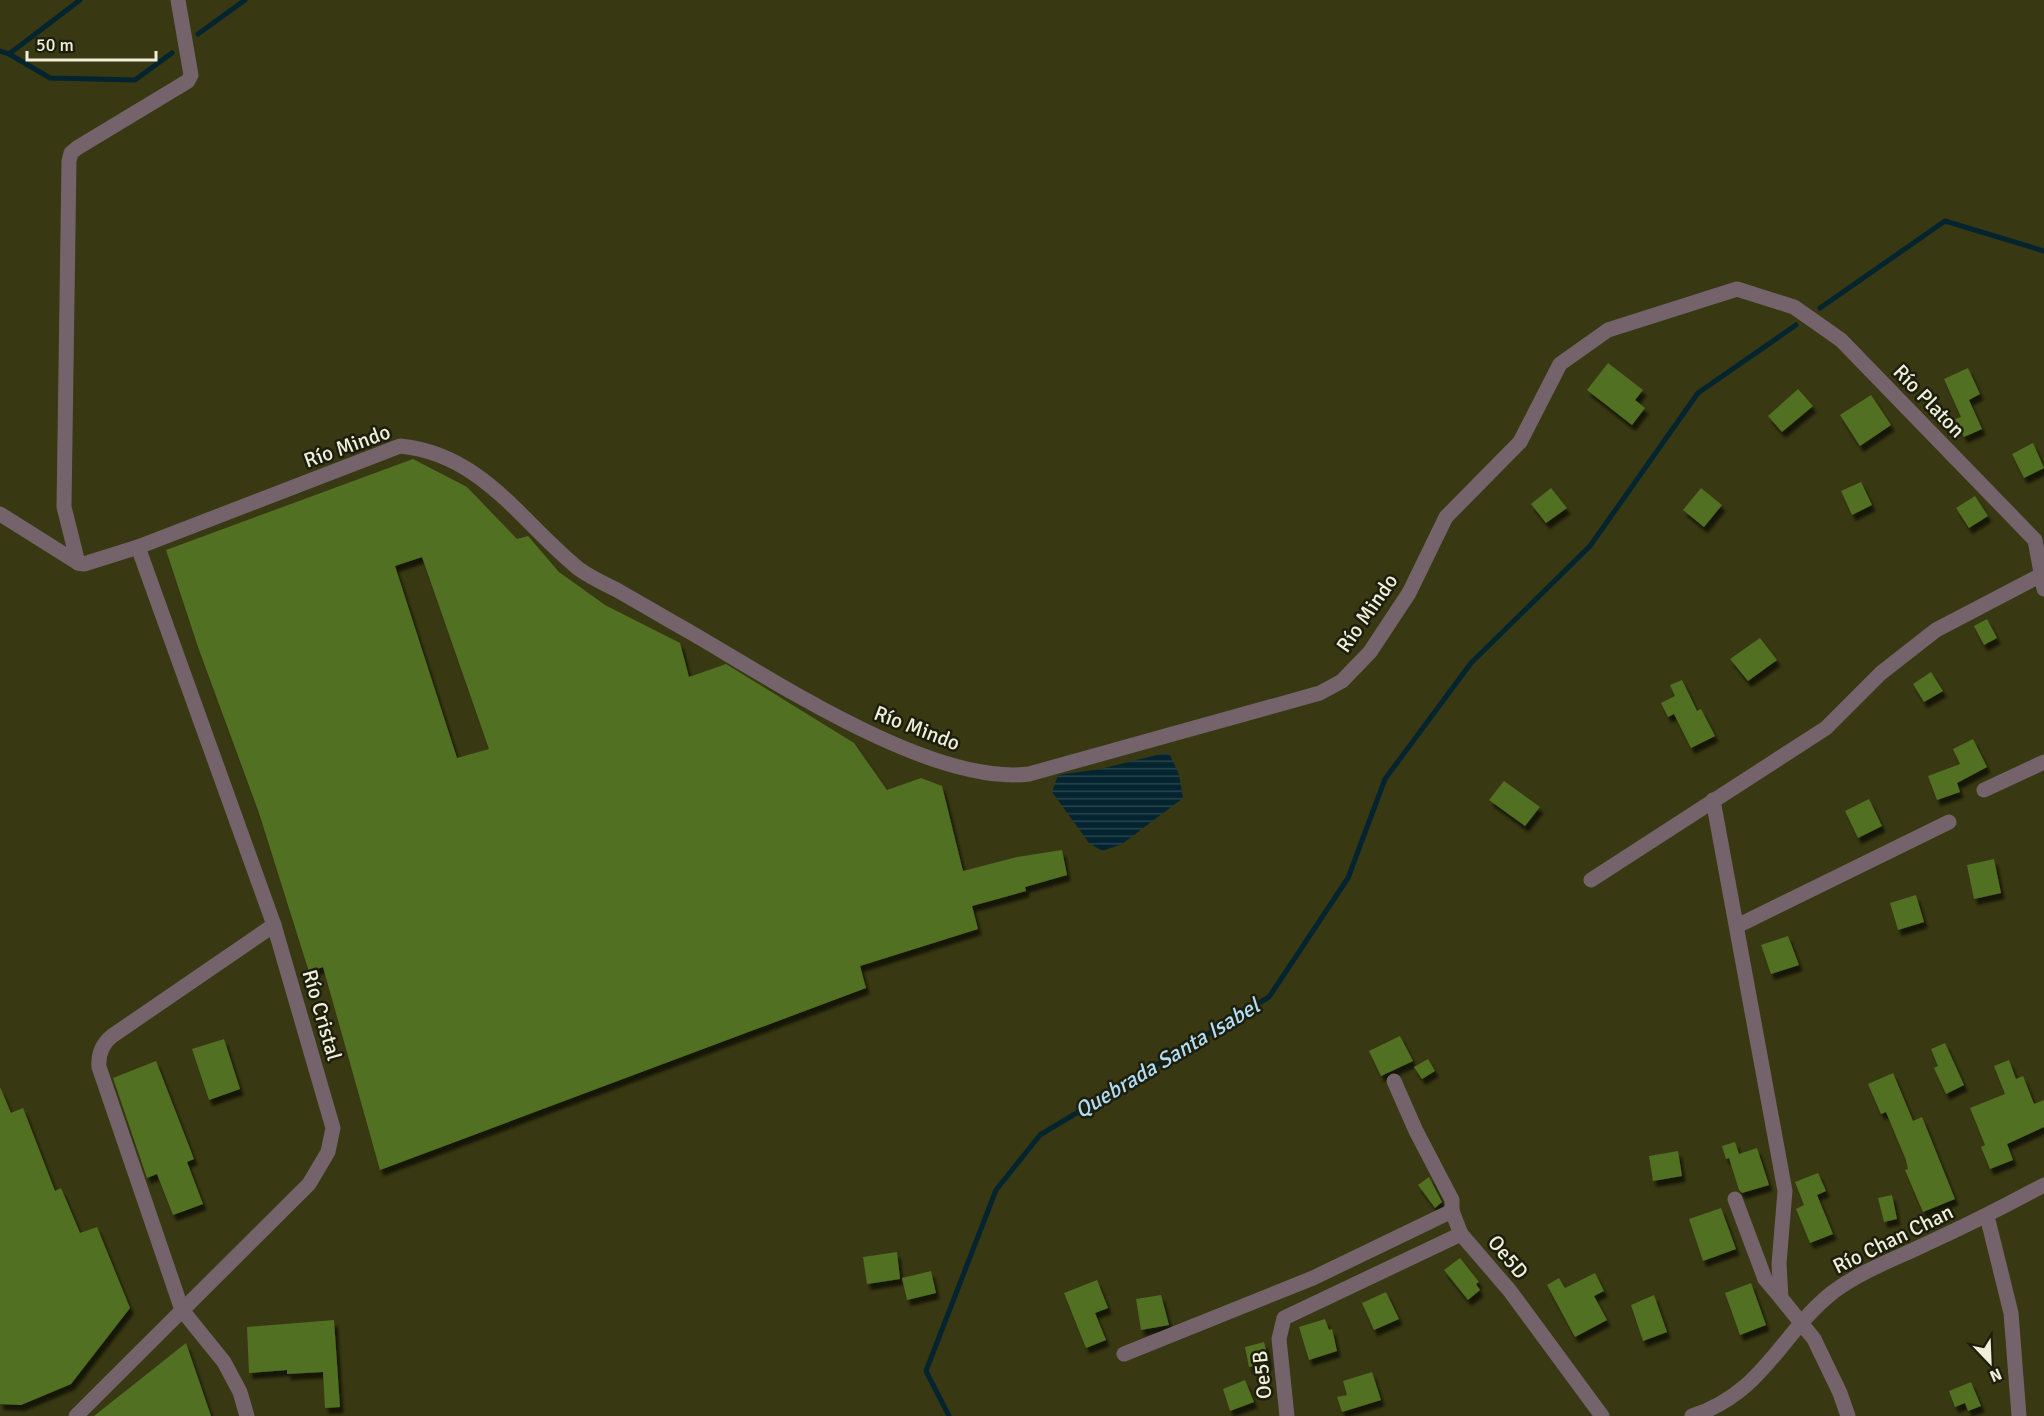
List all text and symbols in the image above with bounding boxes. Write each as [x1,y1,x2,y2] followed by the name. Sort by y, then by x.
[27,24,156,62] scale bar
[36,34,74,56] text: 50 m
[1888,359,1970,443] street label: Río Platon
[300,418,394,474] street label: Río Mindo
[1331,569,1403,657] street label: Río Mindo
[870,700,964,756] street label: Río Mindo
[297,966,347,1064] street label: Río Cristal
[1070,991,1266,1124] water label: Quebrada Santa Isabel
[1828,1199,1958,1279] street label: Río Chan Chan
[1482,1230,1534,1284] street label: Oe5D
[1960,1332,2020,1392] north arrow
[1247,1350,1277,1400] street label: Oe5B
[1986,1364,2005,1386] text: N

